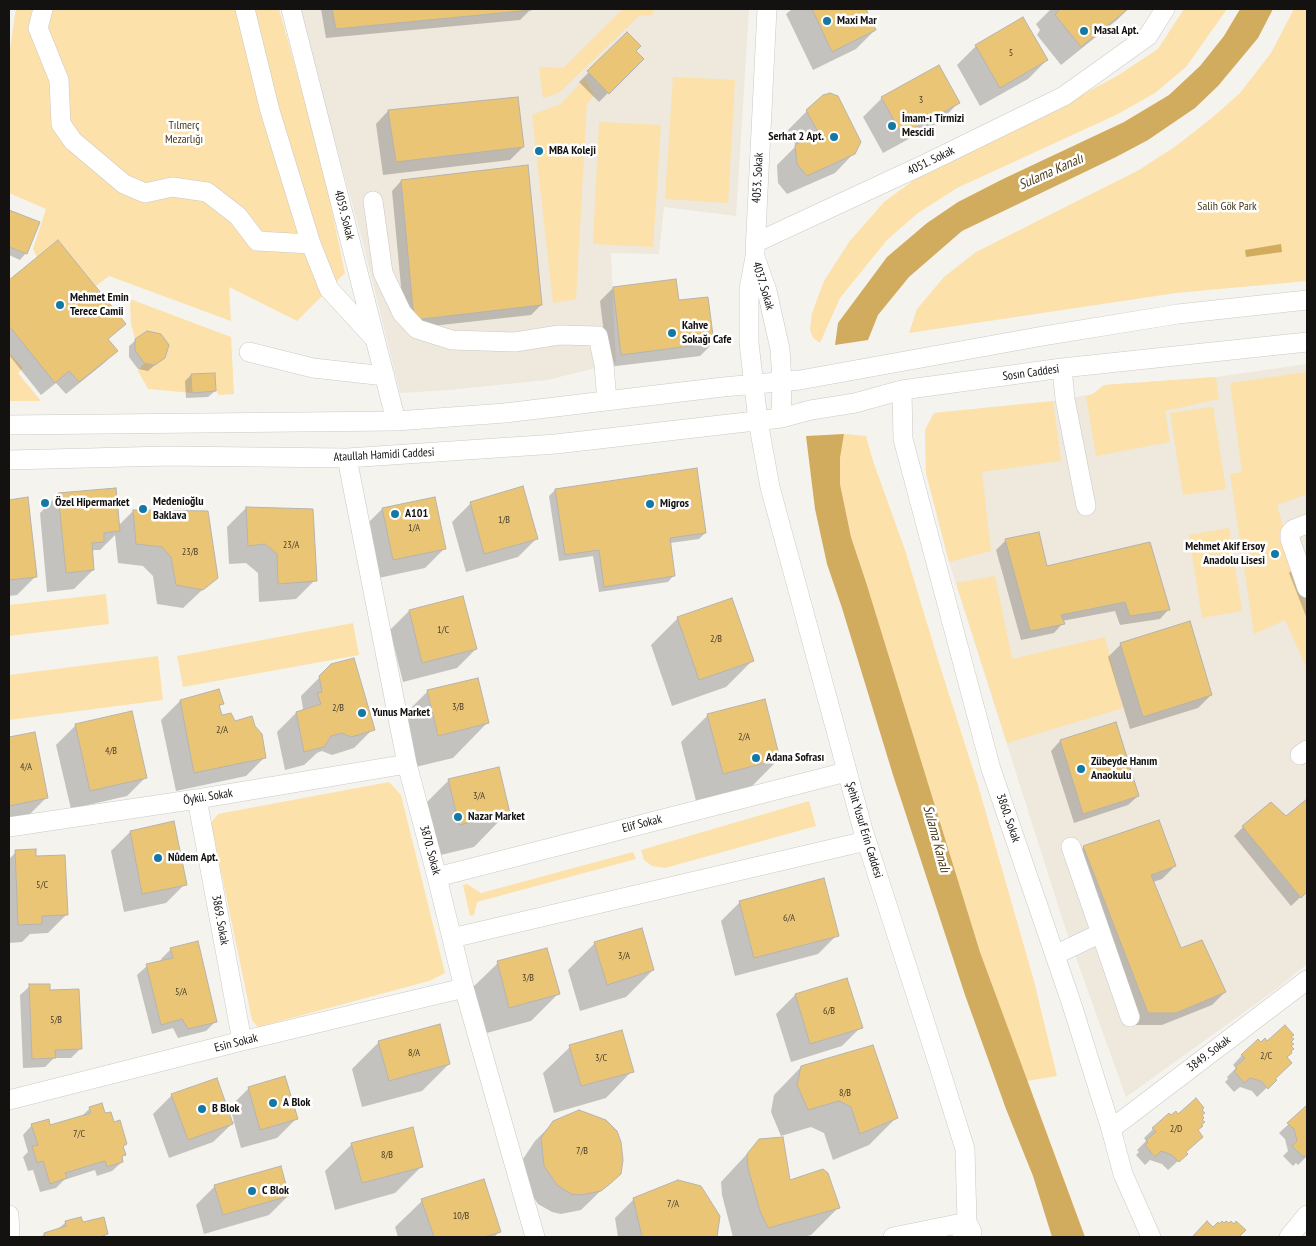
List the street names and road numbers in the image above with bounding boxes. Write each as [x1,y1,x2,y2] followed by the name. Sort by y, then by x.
[905,143,957,179] street label: 4051. Sokak
[749,152,767,204] street label: 4053. Sokak
[331,189,357,241] street label: 4059. Sokak
[749,260,777,312] street label: 4037. Sokak
[1002,362,1060,384] street label: Sosın Caddesi
[333,445,435,465] street label: Ataullah Hamidi Caddesi
[843,780,885,880] street label: Şehit Yusuf Erin Caddesi
[182,786,234,808] street label: Öykü. Sokak
[993,792,1023,844] street label: 3860. Sokak
[621,812,663,836] street label: Elif Sokak
[416,824,444,876] street label: 3870. Sokak
[209,894,231,946] street label: 3869. Sokak
[213,1031,259,1055] street label: Esin Sokak
[1184,1033,1234,1075] street label: 3849. Sokak

